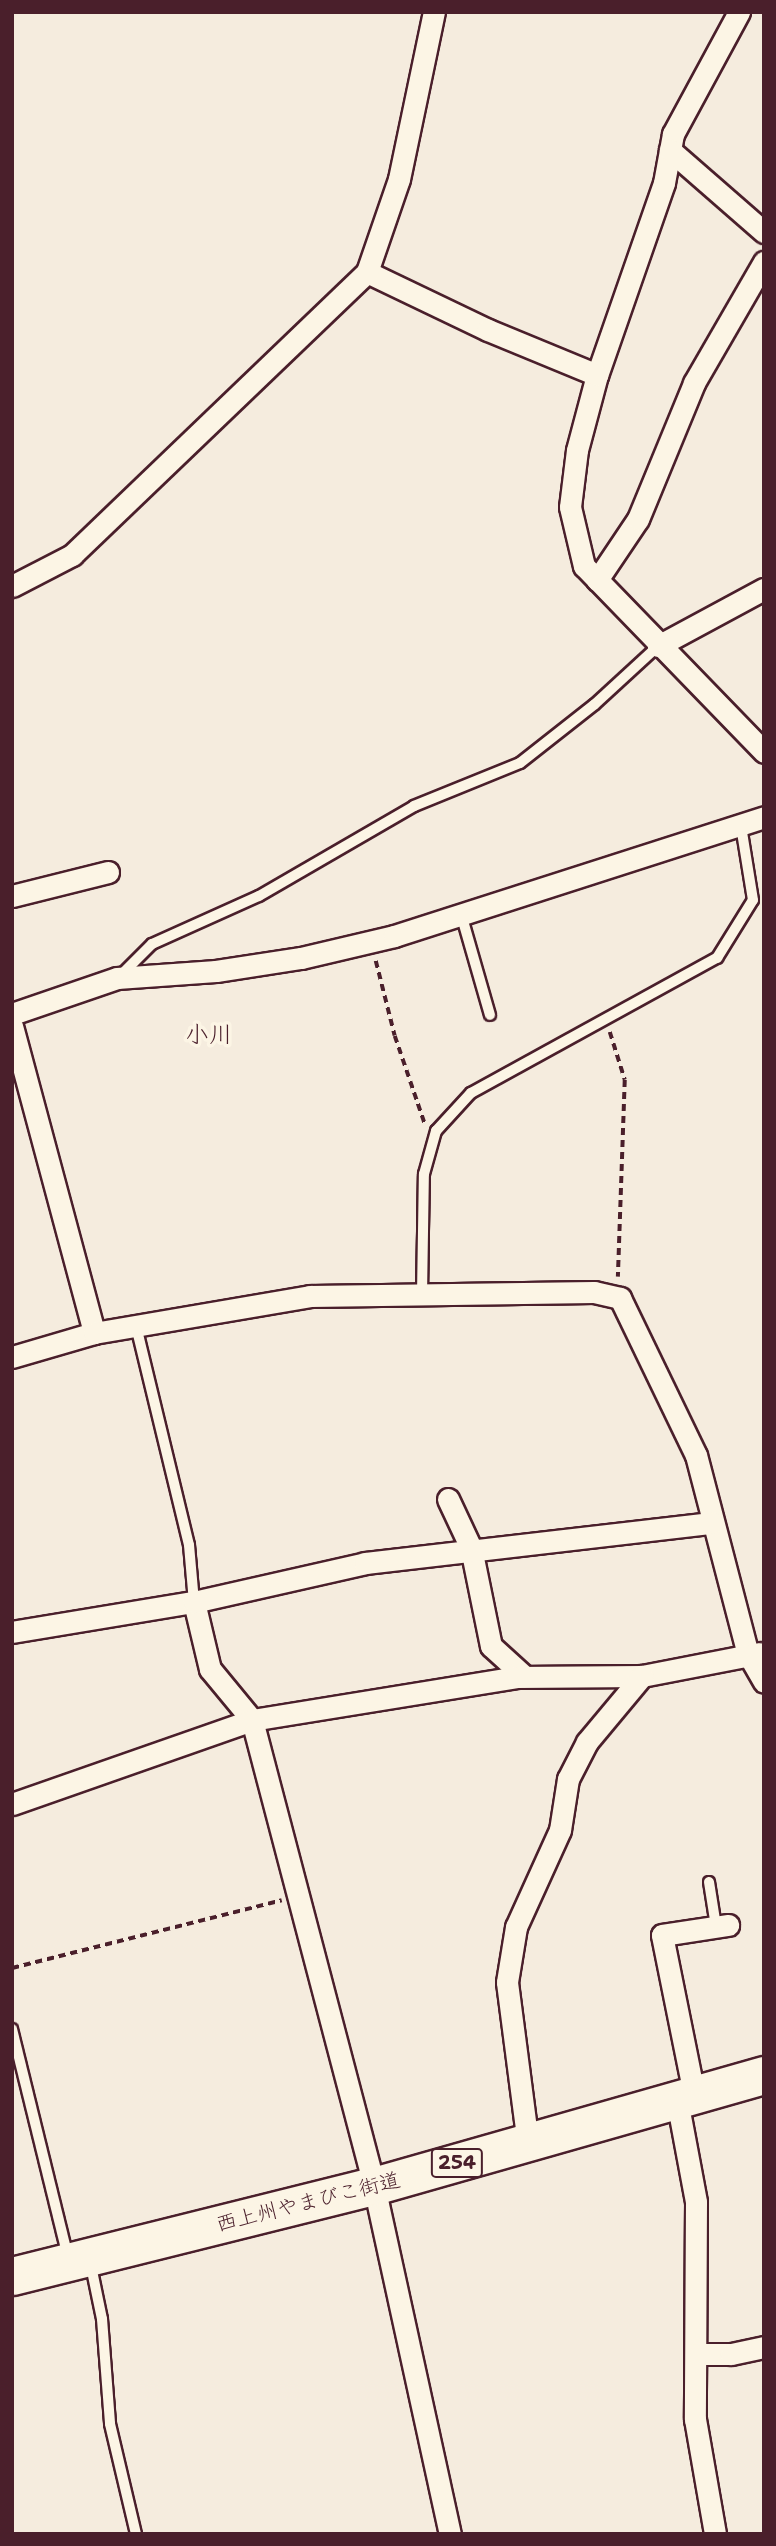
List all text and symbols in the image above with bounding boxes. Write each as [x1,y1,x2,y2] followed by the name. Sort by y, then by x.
[185,1021,233,1049] district label: 小川
[431,2148,483,2178] road number: 254
[213,2167,403,2237] street label: 西上州やまびこ街道

